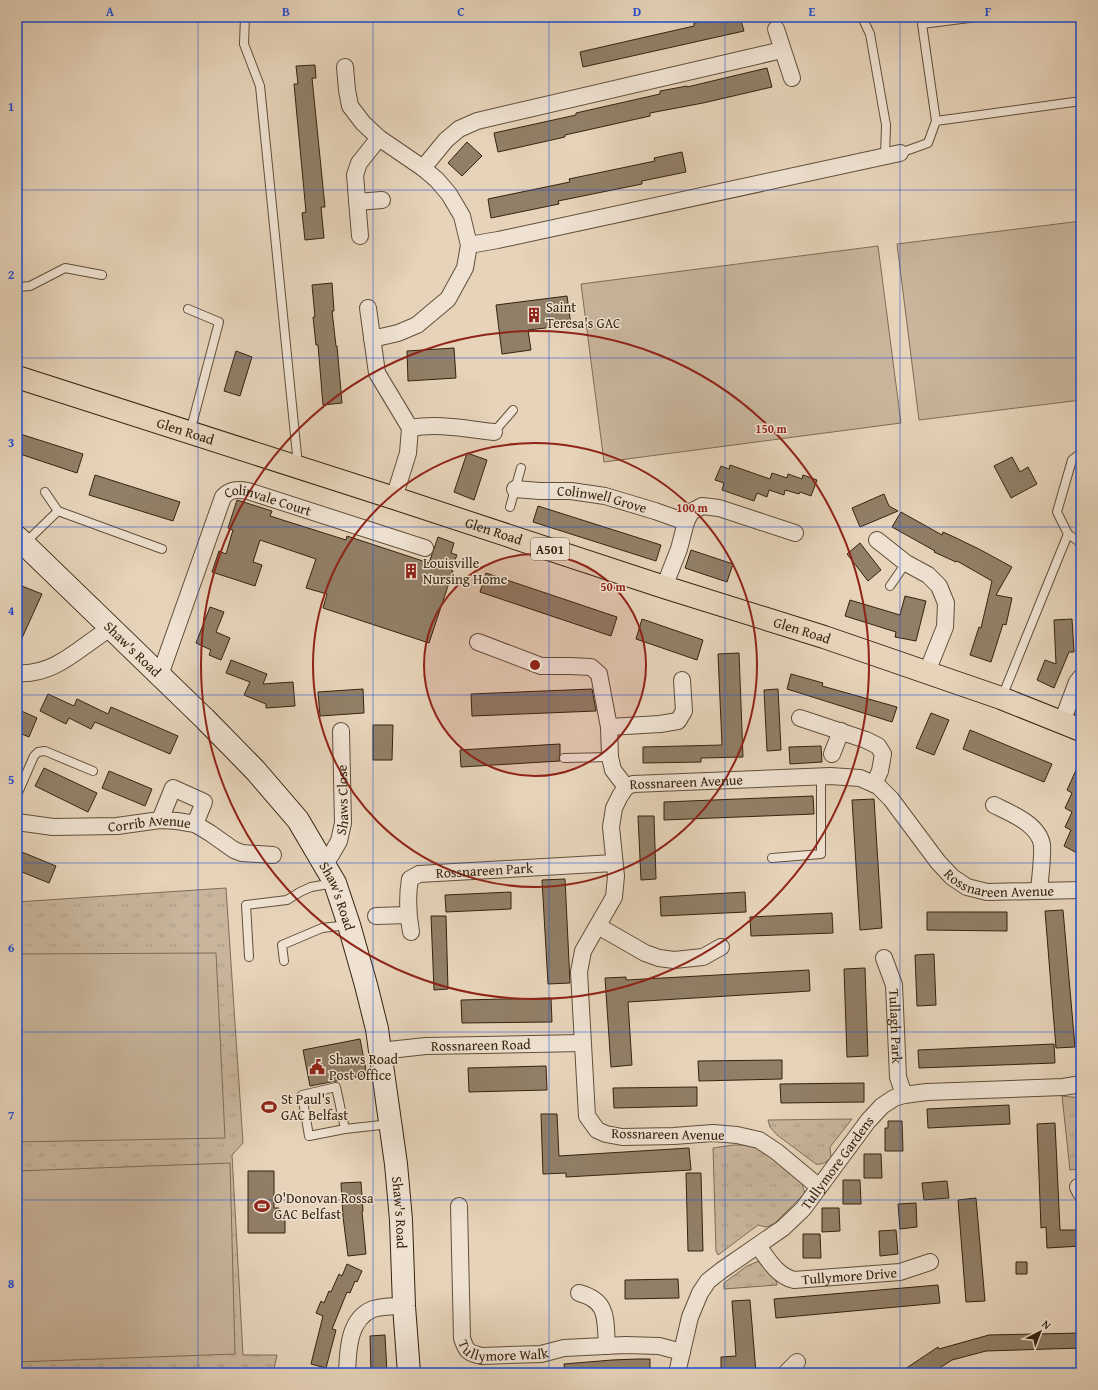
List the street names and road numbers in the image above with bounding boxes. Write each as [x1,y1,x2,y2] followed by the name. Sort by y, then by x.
[154,413,217,450] street label: Glen Road
[220,480,314,521] street label: Colinvale Court
[557,481,650,518] street label: Colinwell Grove
[463,512,525,550] street label: Glen Road
[531,538,569,560] road number: A501
[771,612,834,649] street label: Glen Road
[100,617,166,682] street label: Shaw's Road
[331,764,353,837] street label: Shaws Close
[629,770,744,794] street label: Rossnareen Avenue
[108,810,193,836] street label: Corrib Avenue
[315,858,360,933] street label: Shaw's Road
[435,858,535,883] street label: Rossnareen Park
[939,864,1055,902] street label: Rossnareen Avenue
[884,988,907,1065] street label: Tullagh Park
[431,1034,531,1056] street label: Rossnareen Road
[796,1111,878,1214] street label: Tullymore Gardens
[611,1123,725,1145] street label: Rossnareen Avenue
[387,1175,412,1250] street label: Shaw's Road
[801,1262,898,1289] street label: Tullymore Drive
[453,1337,551,1366] street label: Tullymore Walk

